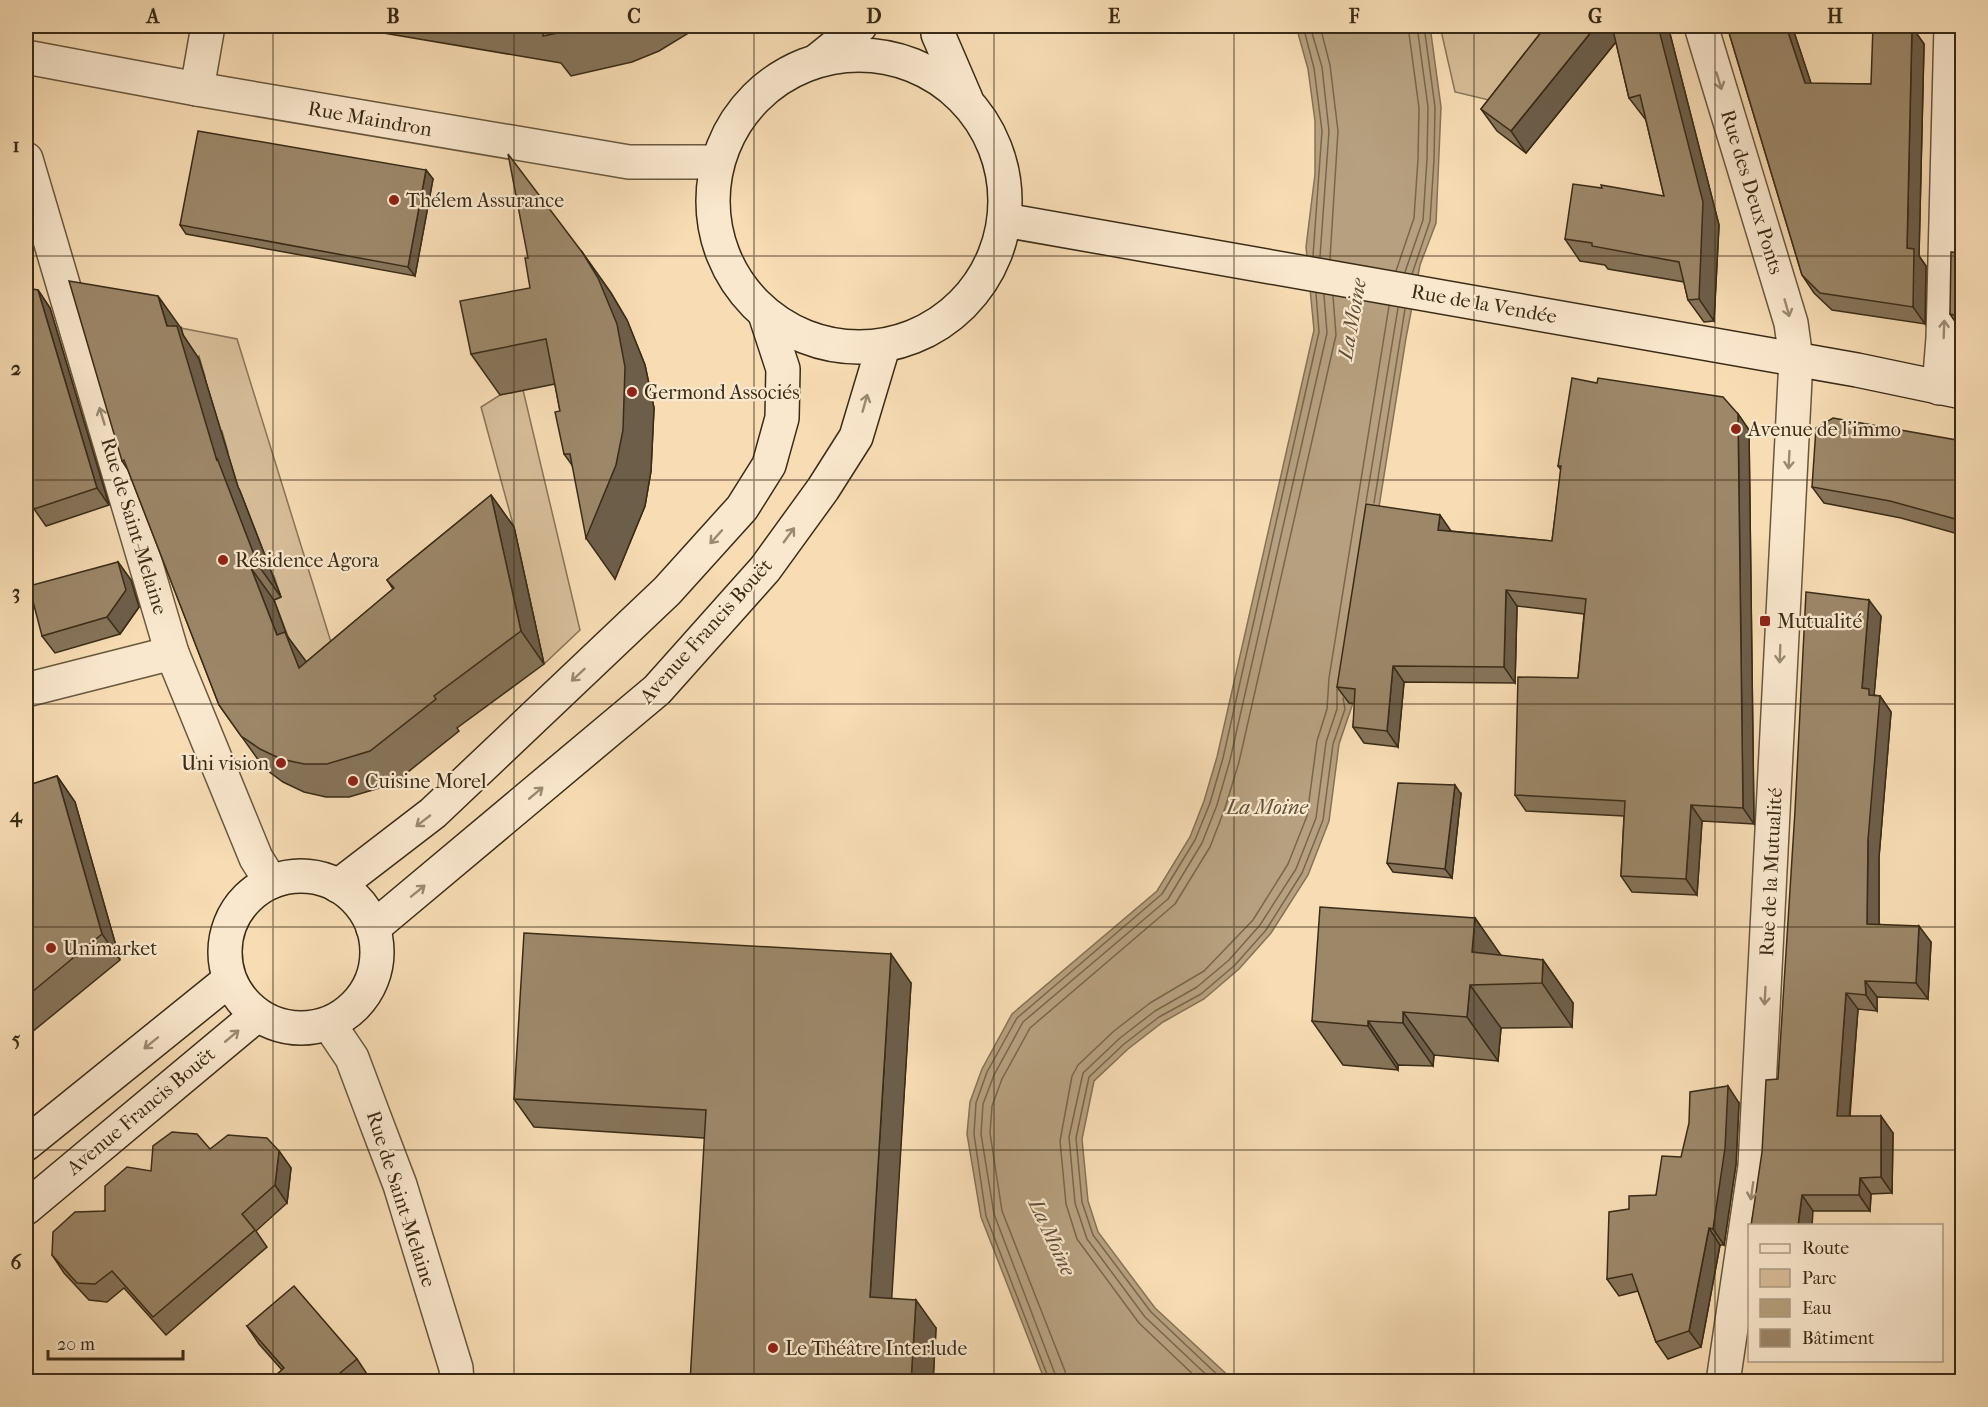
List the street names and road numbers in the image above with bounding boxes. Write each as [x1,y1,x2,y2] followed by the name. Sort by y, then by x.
[306,97,434,141] street label: Rue Maindron
[1716,107,1788,277] street label: Rue des Deux Ponts
[1409,280,1559,328] street label: Rue de la Vendée
[96,435,172,617] street label: Rue de Saint-Melaine
[634,554,777,709] street label: Avenue Francis Bouët
[1755,787,1787,957] street label: Rue de la Mutualité
[61,1042,220,1180] street label: Avenue Francis Bouët
[362,1108,440,1290] street label: Rue de Saint-Melaine

